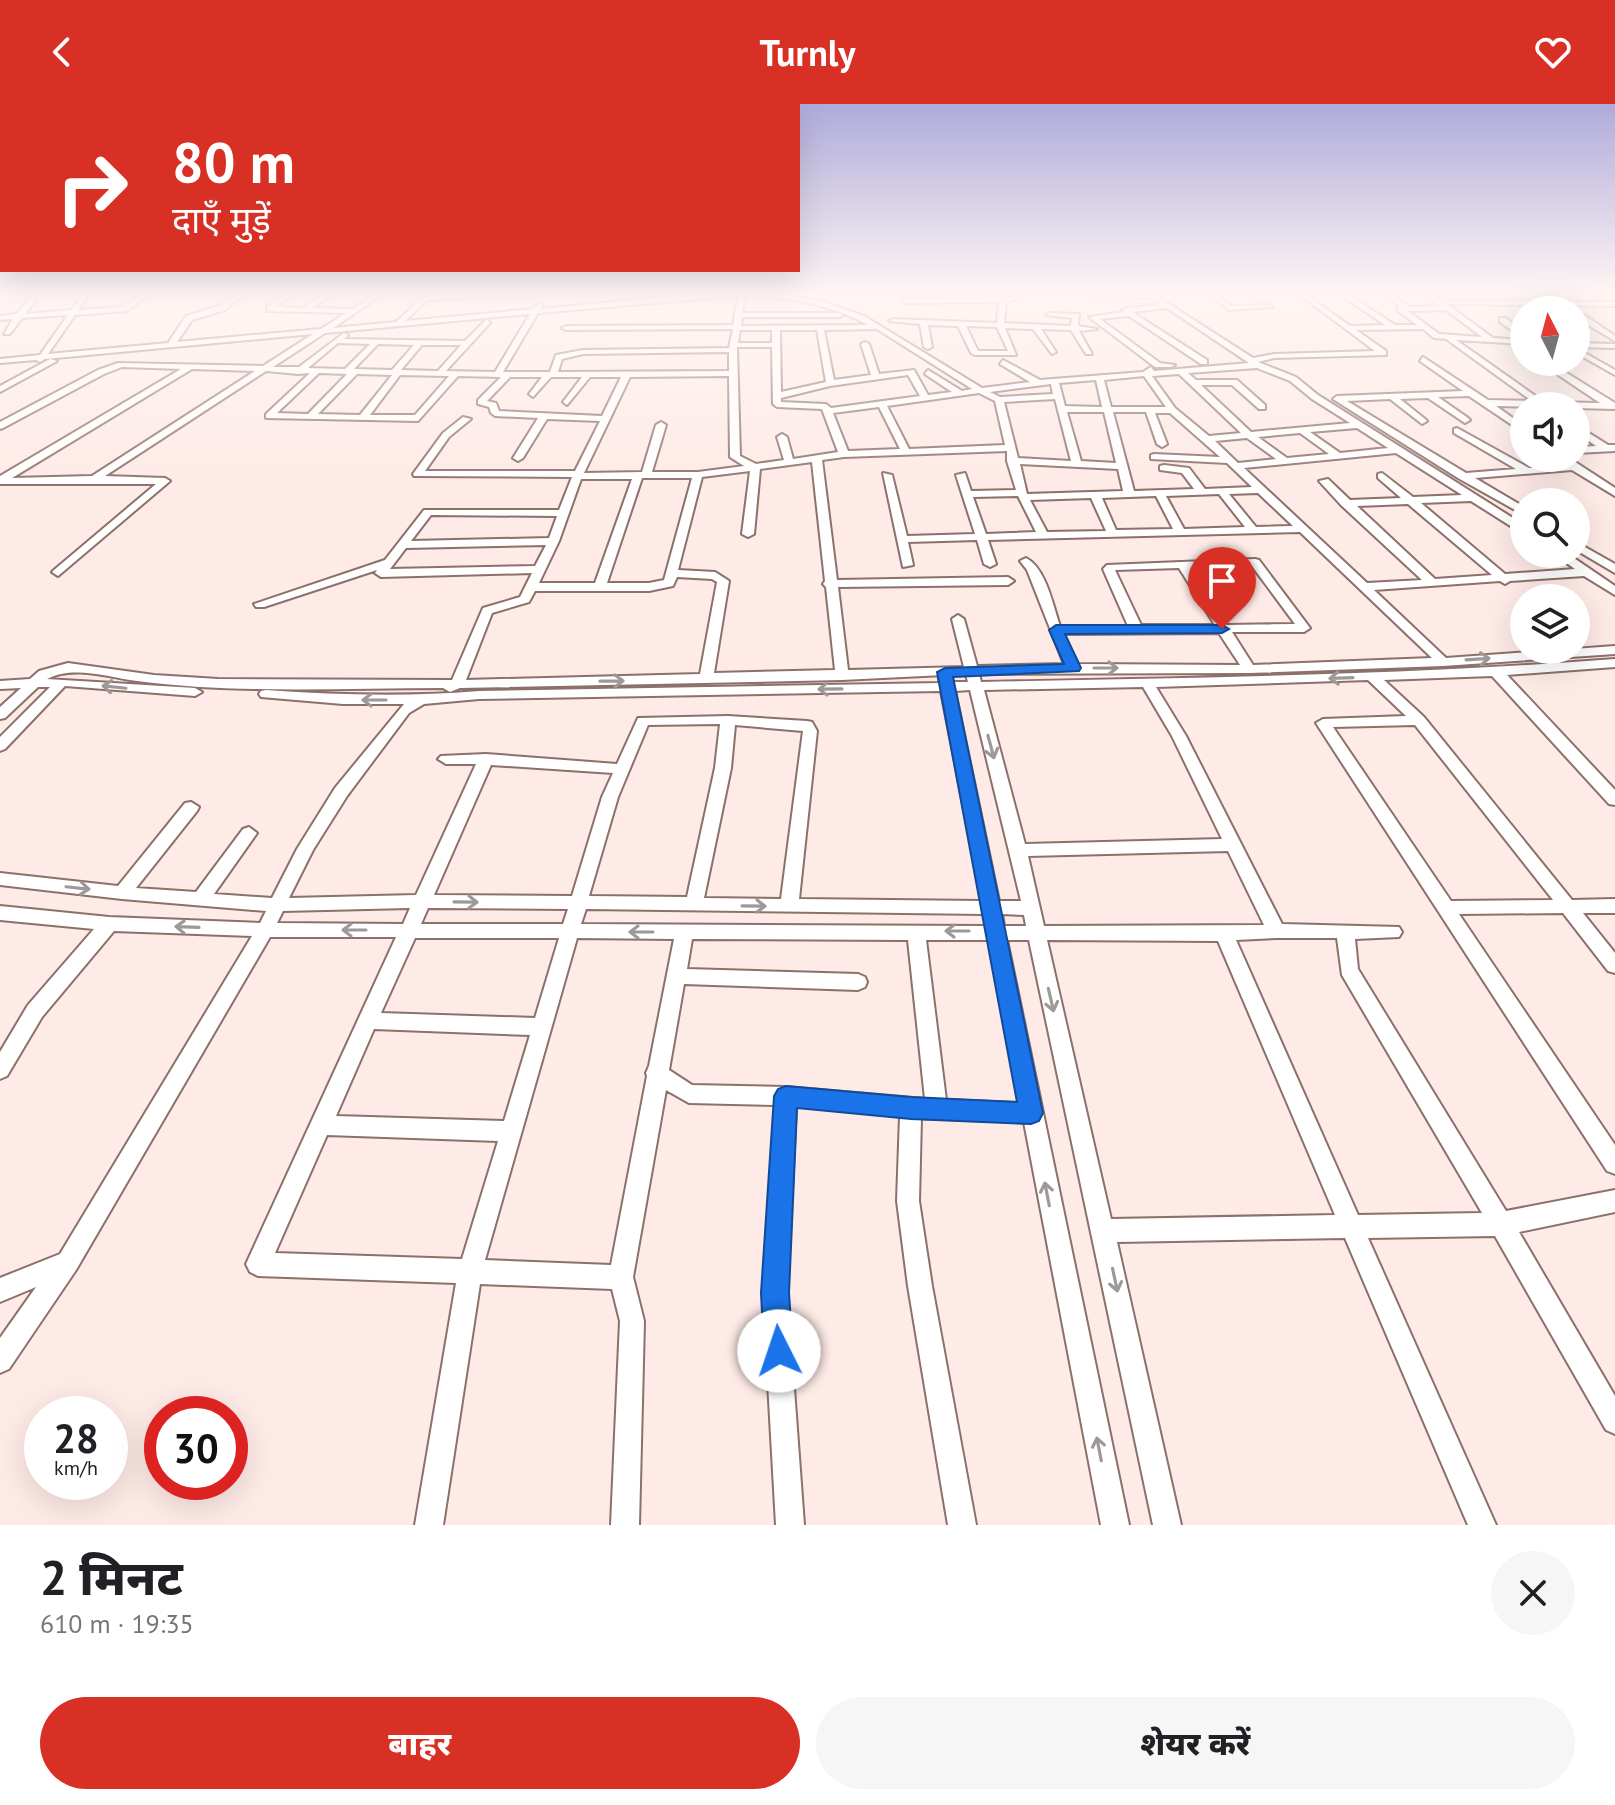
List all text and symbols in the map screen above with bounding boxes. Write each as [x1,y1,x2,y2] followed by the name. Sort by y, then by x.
[759,29,856,76] text: Turnly
[40,30,84,74] icon: back
[1531,30,1575,74] icon: heart
[172,126,295,198] text: 80 m
[40,136,144,240] icon: right
[172,196,271,243] text: दाएँ मुड़ें
[1510,296,1590,376] north arrow
[1510,296,1590,664] map controls
[1510,392,1590,472] button: sound
[1510,488,1590,568] button: search
[1188,547,1256,629] pin
[1200,559,1244,603] icon: arrive
[1510,584,1590,664] button: layers
[1464,651,1491,666] one-way arrow
[1092,660,1119,676] one-way arrow
[1328,670,1355,685] one-way arrow
[598,673,625,689] one-way arrow
[101,680,128,695] one-way arrow
[817,681,844,697] one-way arrow
[361,692,388,708] one-way arrow
[985,733,1000,759] one-way arrow
[64,880,90,895] one-way arrow
[452,894,479,910] one-way arrow
[740,898,767,914] one-way arrow
[174,920,201,935] one-way arrow
[341,922,368,938] one-way arrow
[944,923,971,939] one-way arrow
[628,924,655,940] one-way arrow
[1044,986,1059,1012] one-way arrow
[1039,1181,1054,1207] one-way arrow
[1108,1267,1123,1293] one-way arrow
[737,1309,821,1393] position arrow
[144,1396,248,1500] speed limit sign: 30
[53,1412,99,1464] text: 28
[1091,1436,1106,1462] one-way arrow
[54,1455,98,1481] text: km/h
[40,1546,183,1608] text: 2 मिनट
[1491,1551,1575,1635] button: close
[40,1607,194,1640] text: 610 m · 19:35
[40,1697,800,1789] button: बाहर
[816,1697,1575,1789] button: शेयर करें

